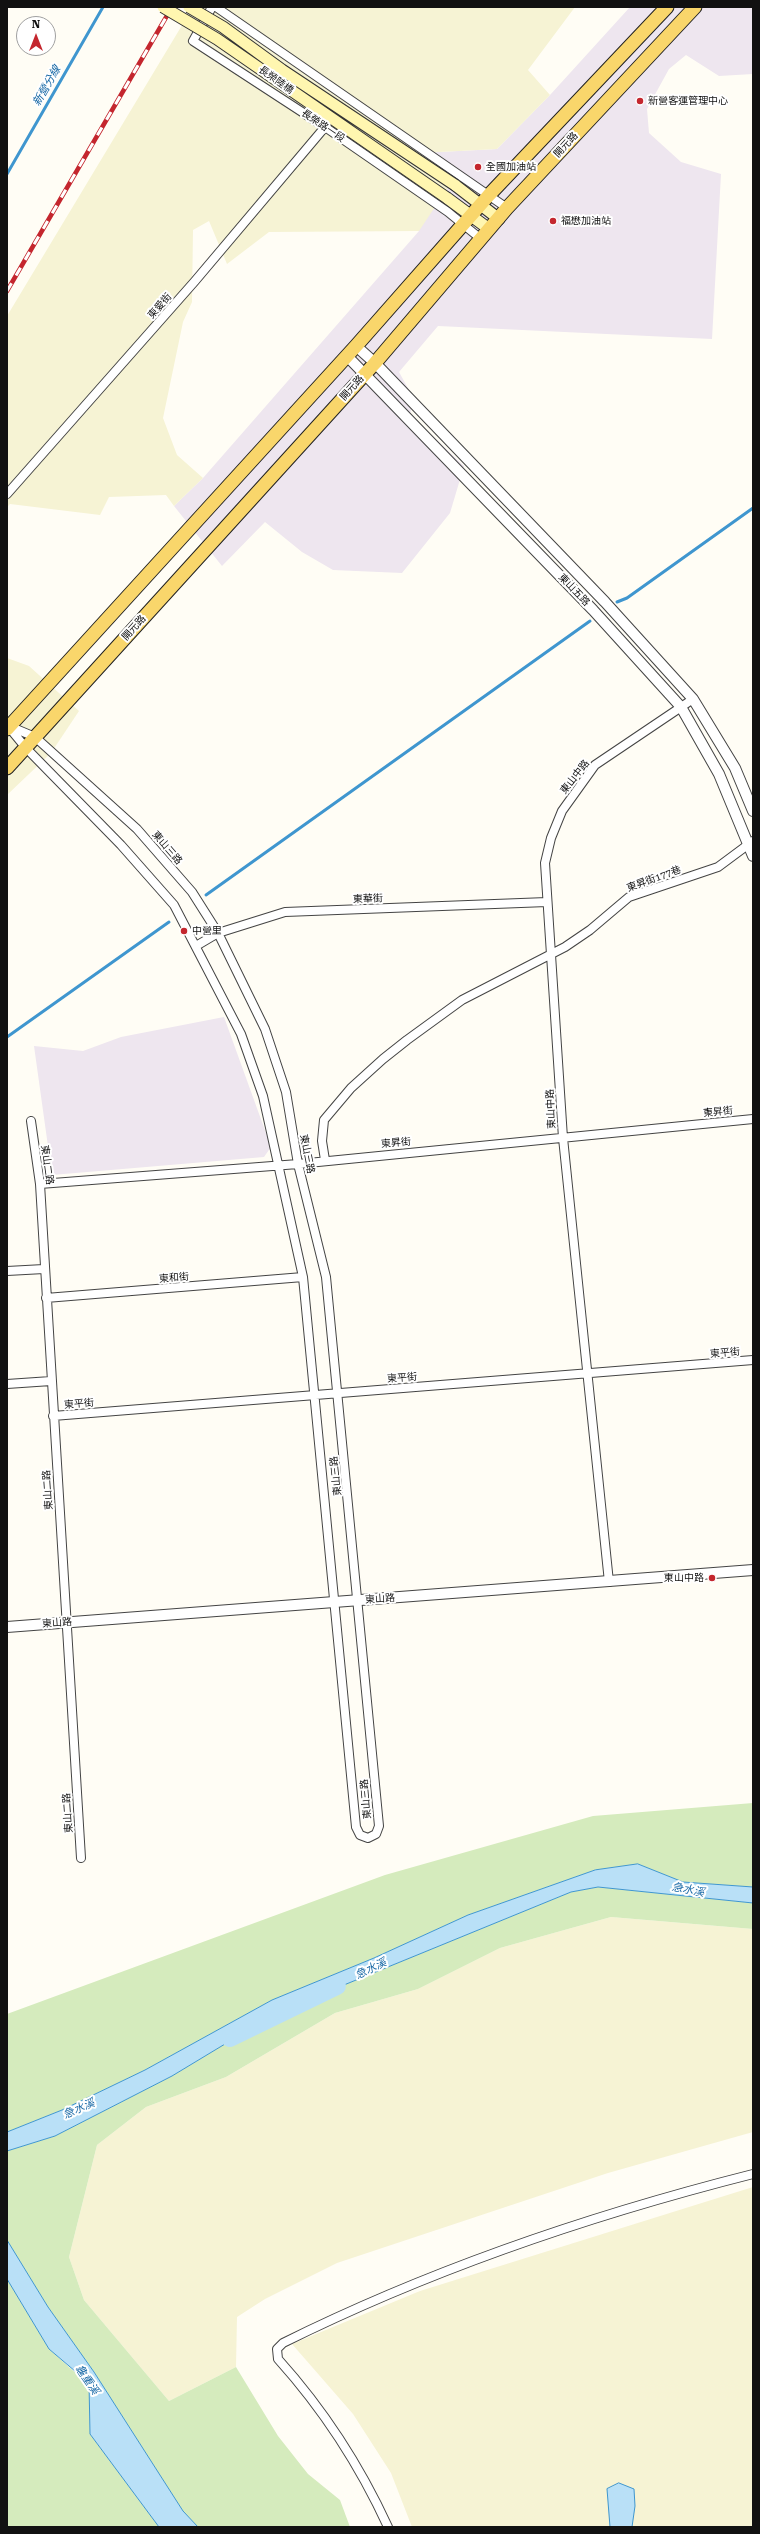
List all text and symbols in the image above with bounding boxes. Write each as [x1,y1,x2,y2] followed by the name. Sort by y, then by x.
[16,16,56,56] north arrow
[32,18,40,31] text: N
[30,64,64,108] water label: 新營分線
[256,64,296,96] street label: 長榮陸橋
[648,95,728,107] place label: 新營客運管理中心
[635,96,645,106] marker: 新營客運管理中心
[299,107,347,145] street label: 長榮路一段
[551,130,581,160] street label: 開元路
[486,161,536,173] place label: 全國加油站
[473,162,483,172] marker: 全國加油站
[561,215,611,227] place label: 福懋加油站
[548,216,558,226] marker: 福懋加油站
[146,291,174,321] street label: 東愛街
[338,373,366,403] street label: 開元路
[556,571,592,609] street label: 東山五路
[120,613,148,643] street label: 開元路
[558,758,592,796] street label: 東山中路
[149,829,185,867] street label: 東山三路
[625,864,683,894] street label: 東昇街177巷
[353,892,383,906] street label: 東華街
[192,925,222,937] place label: 中營里
[179,926,189,936] marker: 中營里
[544,1089,558,1129] street label: 東山中路
[702,1104,734,1120] street label: 東昇街
[297,1133,317,1175] street label: 東山三路
[381,1136,411,1150] street label: 東昇街
[38,1144,56,1186] street label: 東山二路
[159,1271,189,1285] street label: 東和街
[710,1346,740,1360] street label: 東平街
[387,1371,417,1385] street label: 東平街
[64,1397,94,1411] street label: 東平街
[328,1455,344,1497] street label: 東山三路
[41,1470,55,1510] street label: 東山二路
[664,1572,704,1584] place label: 東山中路
[707,1573,717,1583] marker: 東山中路
[365,1592,395,1606] street label: 東山路
[42,1616,72,1630] street label: 東山路
[358,1779,374,1819] street label: 東山三路
[61,1793,75,1833] street label: 東山二路
[671,1880,705,1900] water label: 急水溪
[353,1956,389,1982] water label: 急水溪
[61,2096,97,2122] water label: 急水溪
[72,2363,102,2397] water label: 龜重溪

